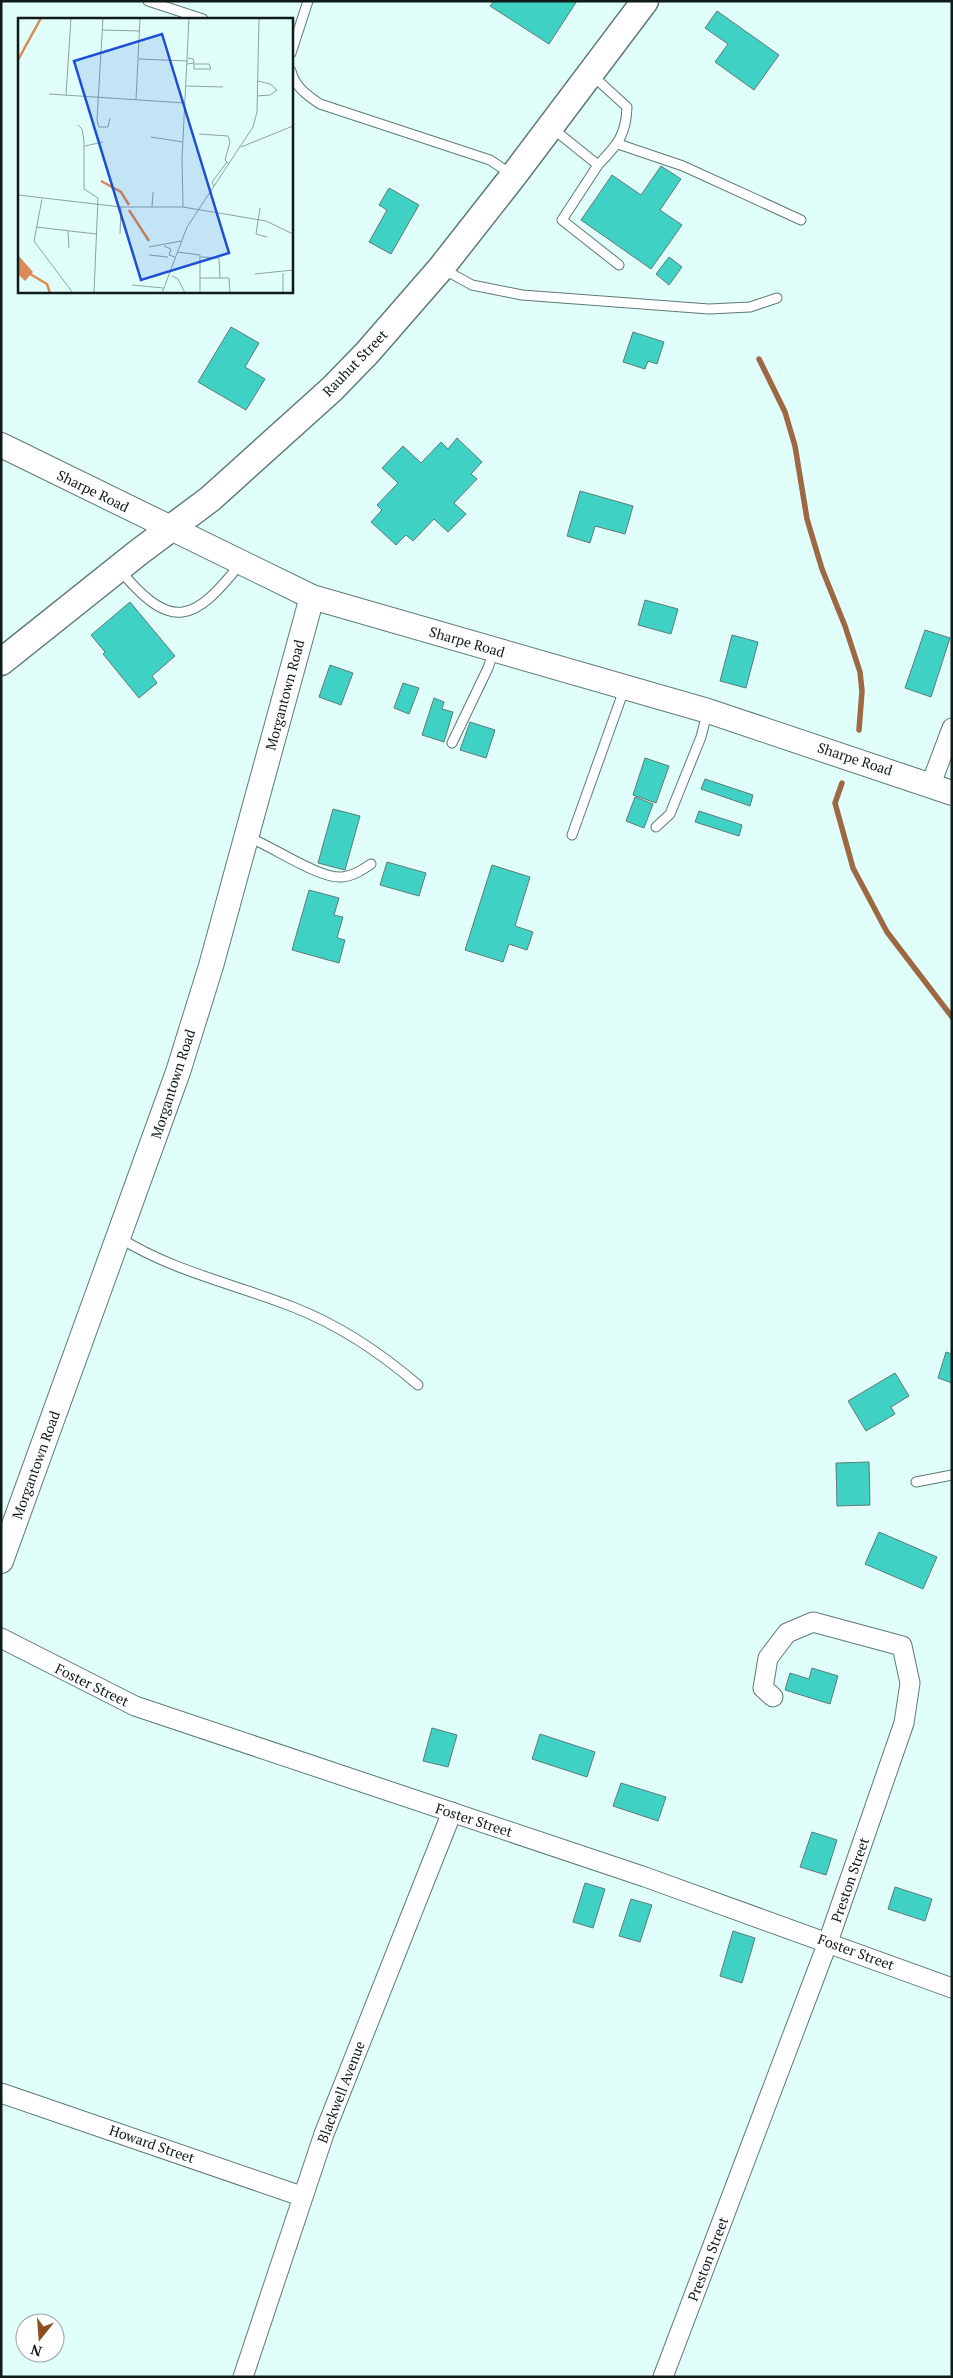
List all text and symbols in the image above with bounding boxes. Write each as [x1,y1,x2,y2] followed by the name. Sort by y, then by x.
[18,18,292,292] inset map
[318,324,392,400] street label: Rauhut Street
[54,465,133,516] street label: Sharpe Road
[427,622,507,661] street label: Sharpe Road
[261,637,308,752] street label: Morgantown Road
[815,737,895,780] street label: Sharpe Road
[146,1027,199,1141] street label: Morgantown Road
[7,1408,64,1522] street label: Morgantown Road
[52,1659,133,1711] street label: Foster Street
[433,1798,516,1841] street label: Foster Street
[826,1834,873,1925] street label: Preston Street
[815,1929,898,1974] street label: Foster Street
[312,2038,369,2146] street label: Blackwell Avenue
[107,2120,198,2167] street label: Howard Street
[683,2213,733,2304] street label: Preston Street
[15,2313,65,2363] north arrow
[28,2340,44,2362] text: N

